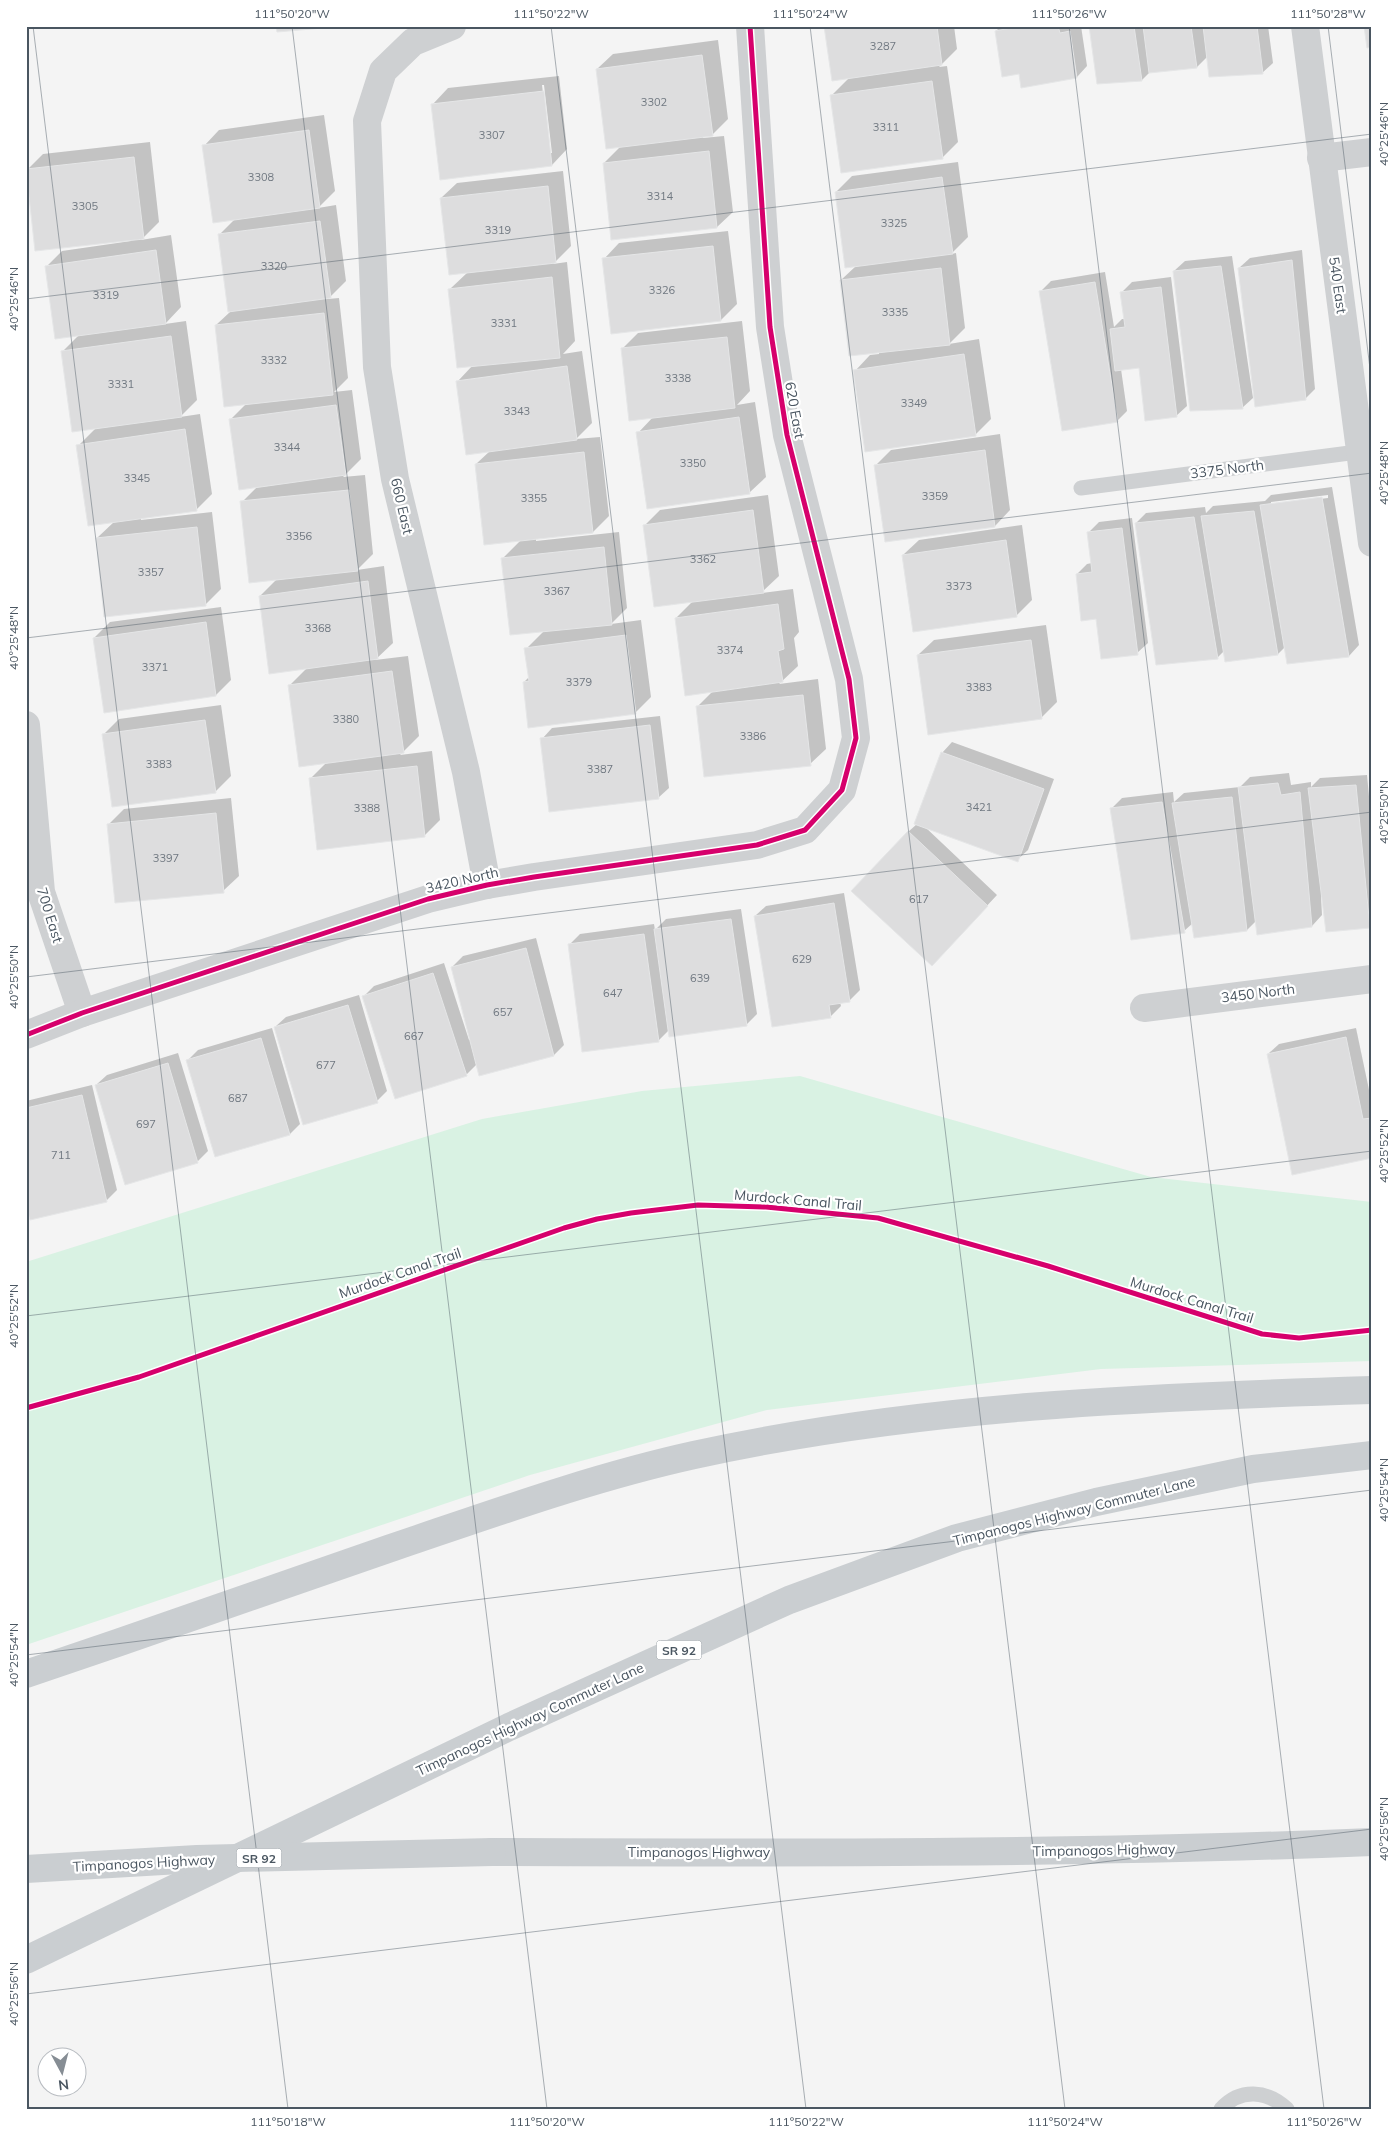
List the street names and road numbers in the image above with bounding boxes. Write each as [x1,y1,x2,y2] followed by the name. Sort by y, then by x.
[1325,255,1351,315] street label: 540 East
[781,380,809,440] street label: 620 East
[1189,456,1265,482] street label: 3375 North
[387,476,417,536] street label: 660 East
[424,863,500,897] street label: 3420 North
[33,885,67,945] street label: 700 East
[1220,980,1296,1006] street label: 3450 North
[733,1185,863,1215] street label: Murdock Canal Trail
[337,1244,463,1302] street label: Murdock Canal Trail
[1128,1273,1256,1327] street label: Murdock Canal Trail
[951,1472,1197,1550] street label: Timpanogos Highway Commuter Lane
[656,1640,702,1660] road number: SR 92
[413,1658,647,1780] street label: Timpanogos Highway Commuter Lane
[1033,1840,1176,1860] street label: Timpanogos Highway
[628,1843,771,1861] street label: Timpanogos Highway
[236,1849,282,1868] road number: SR 92
[72,1850,216,1876] street label: Timpanogos Highway

